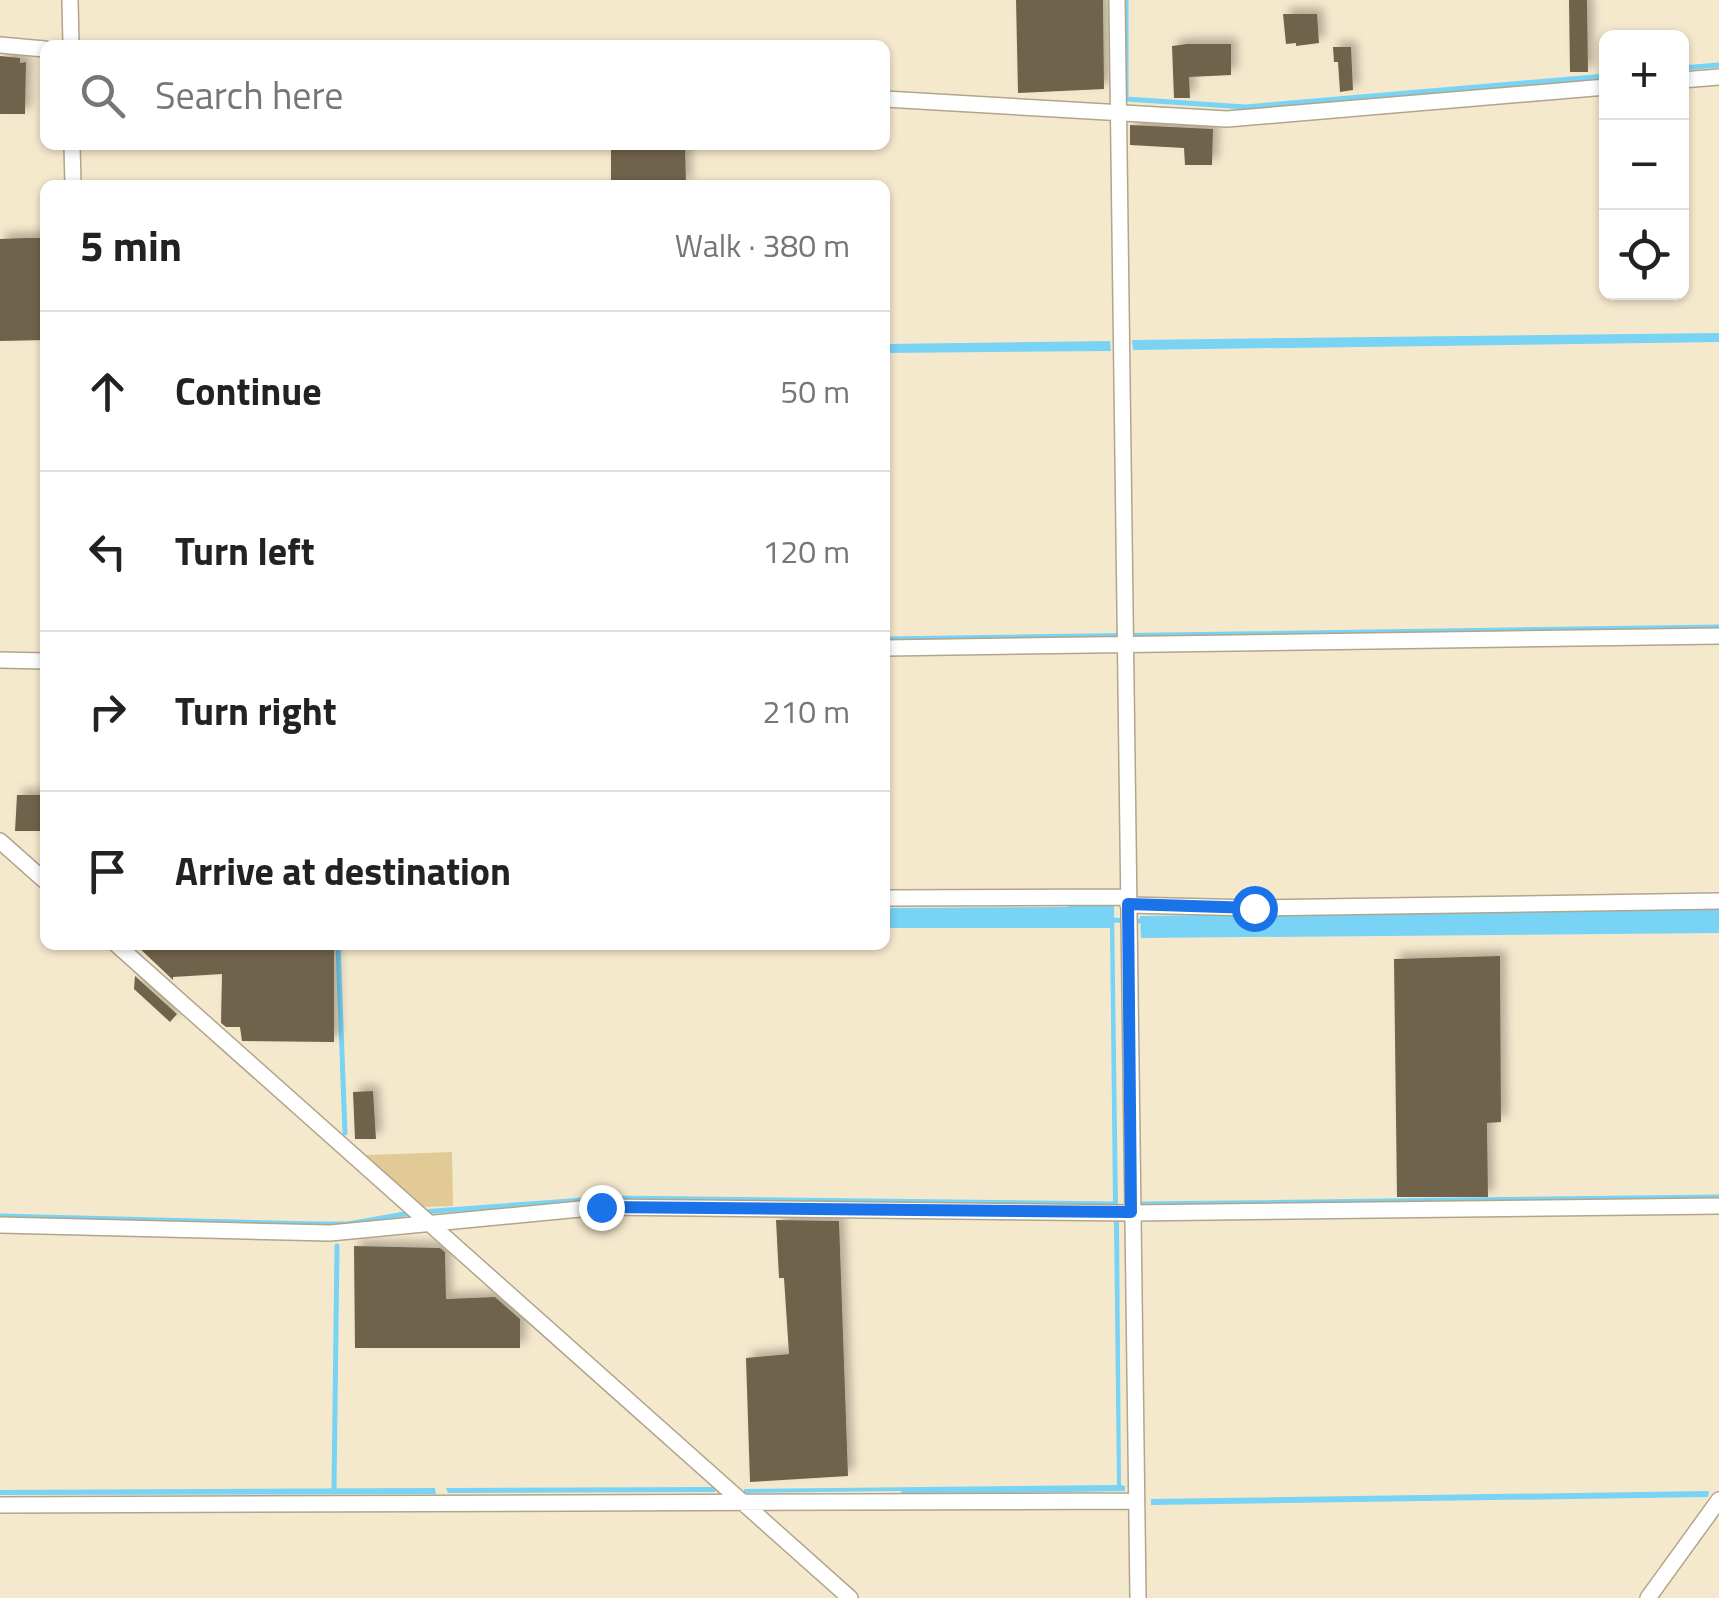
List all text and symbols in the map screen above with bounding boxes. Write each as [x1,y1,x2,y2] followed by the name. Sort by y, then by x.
[1599,30,1689,300] map controls
[1599,30,1689,120] button: +
[40,40,890,150] search box
[155,66,343,124] text: Search here
[75,68,130,123] icon: search
[1599,120,1689,210] button: −
[1599,210,1689,300] button: locate
[80,213,182,277] text: 5 min
[675,221,850,269] text: Walk · 380 m
[175,362,322,420] text: Continue
[80,364,135,419] icon: ahead
[780,367,850,415] text: 50 m
[175,522,315,580] text: Turn left
[80,524,135,579] icon: left
[762,527,850,575] text: 120 m
[175,682,337,740] text: Turn right
[80,684,135,739] icon: right
[762,687,850,735] text: 210 m
[175,842,511,900] text: Arrive at destination
[80,844,135,899] icon: arrive
[1232,886,1278,932] route start
[579,1185,625,1231] route end

